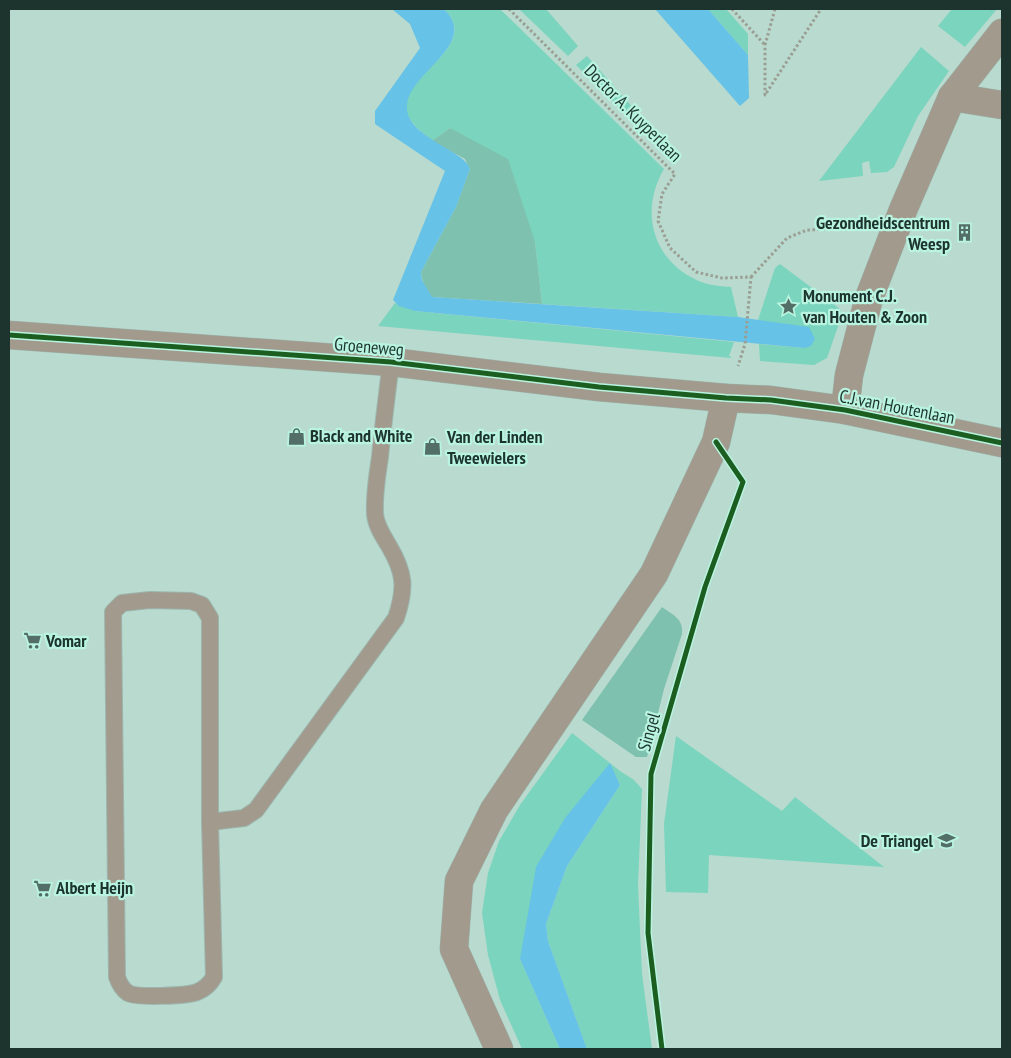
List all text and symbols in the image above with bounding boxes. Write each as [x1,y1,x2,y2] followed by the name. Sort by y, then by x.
[580,59,687,166] street label: Doctor A. Kuyperlaan
[816,211,950,255] place label: Gezondheidscentrum Weesp
[954,223,974,243] building icon: Gezondheidscentrum Weesp
[802,284,927,328] place label: Monument C.J. van Houten & Zoon
[779,296,799,316] place icon: Monument C.J. van Houten & Zoon
[333,332,405,361] street label: Groeneweg
[837,384,957,429] street label: C.J.van Houtenlaan
[310,424,413,447] place label: Black and White
[446,425,543,469] place label: Van der Linden Tweewielers
[286,426,306,446] shop icon: Black and White
[423,437,443,457] shop icon: Van der Linden Tweewielers
[45,629,87,652] place label: Vomar
[22,631,42,651] supermarket icon: Vomar
[632,709,665,754] street label: Singel
[861,829,934,852] place label: De Triangel
[937,831,957,851] school or university icon: De Triangel
[55,876,133,899] place label: Albert Heijn
[32,878,52,898] supermarket icon: Albert Heijn

